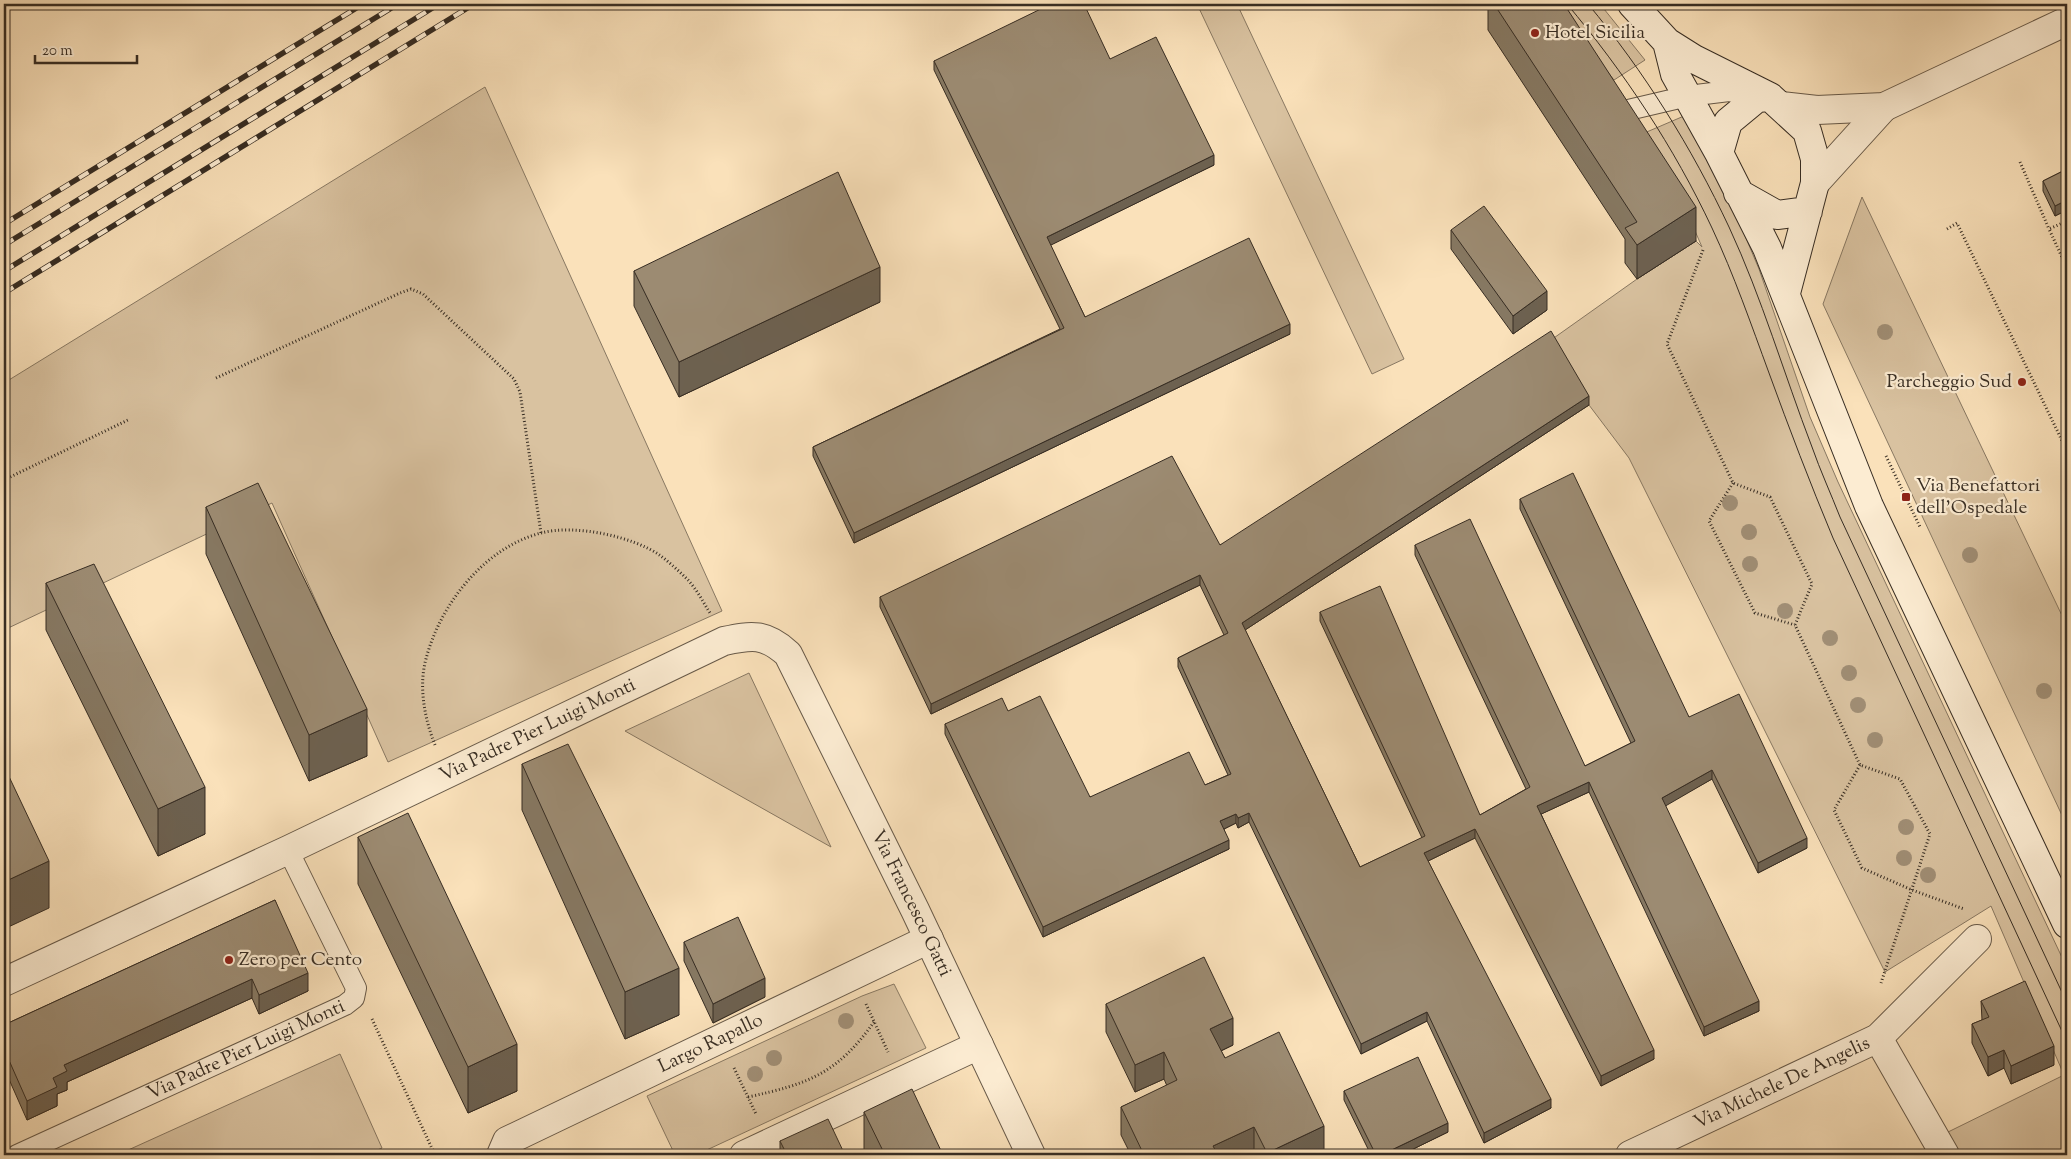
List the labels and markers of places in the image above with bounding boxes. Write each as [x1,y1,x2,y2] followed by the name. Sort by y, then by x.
[1545,20,1645,47] place label: Hotel Sicilia
[1529,27,1541,39] marker: Hotel Sicilia
[1886,369,2012,396] place label: Parcheggio Sud
[2016,376,2028,388] marker: Parcheggio Sud
[1916,473,2040,522] place label: Via Benefattori dell'Ospedale
[1900,491,1912,503] marker: Via Benefattori dell'Ospedale
[239,947,362,974] place label: Zero per Cento
[223,954,235,966] marker: Zero per Cento

